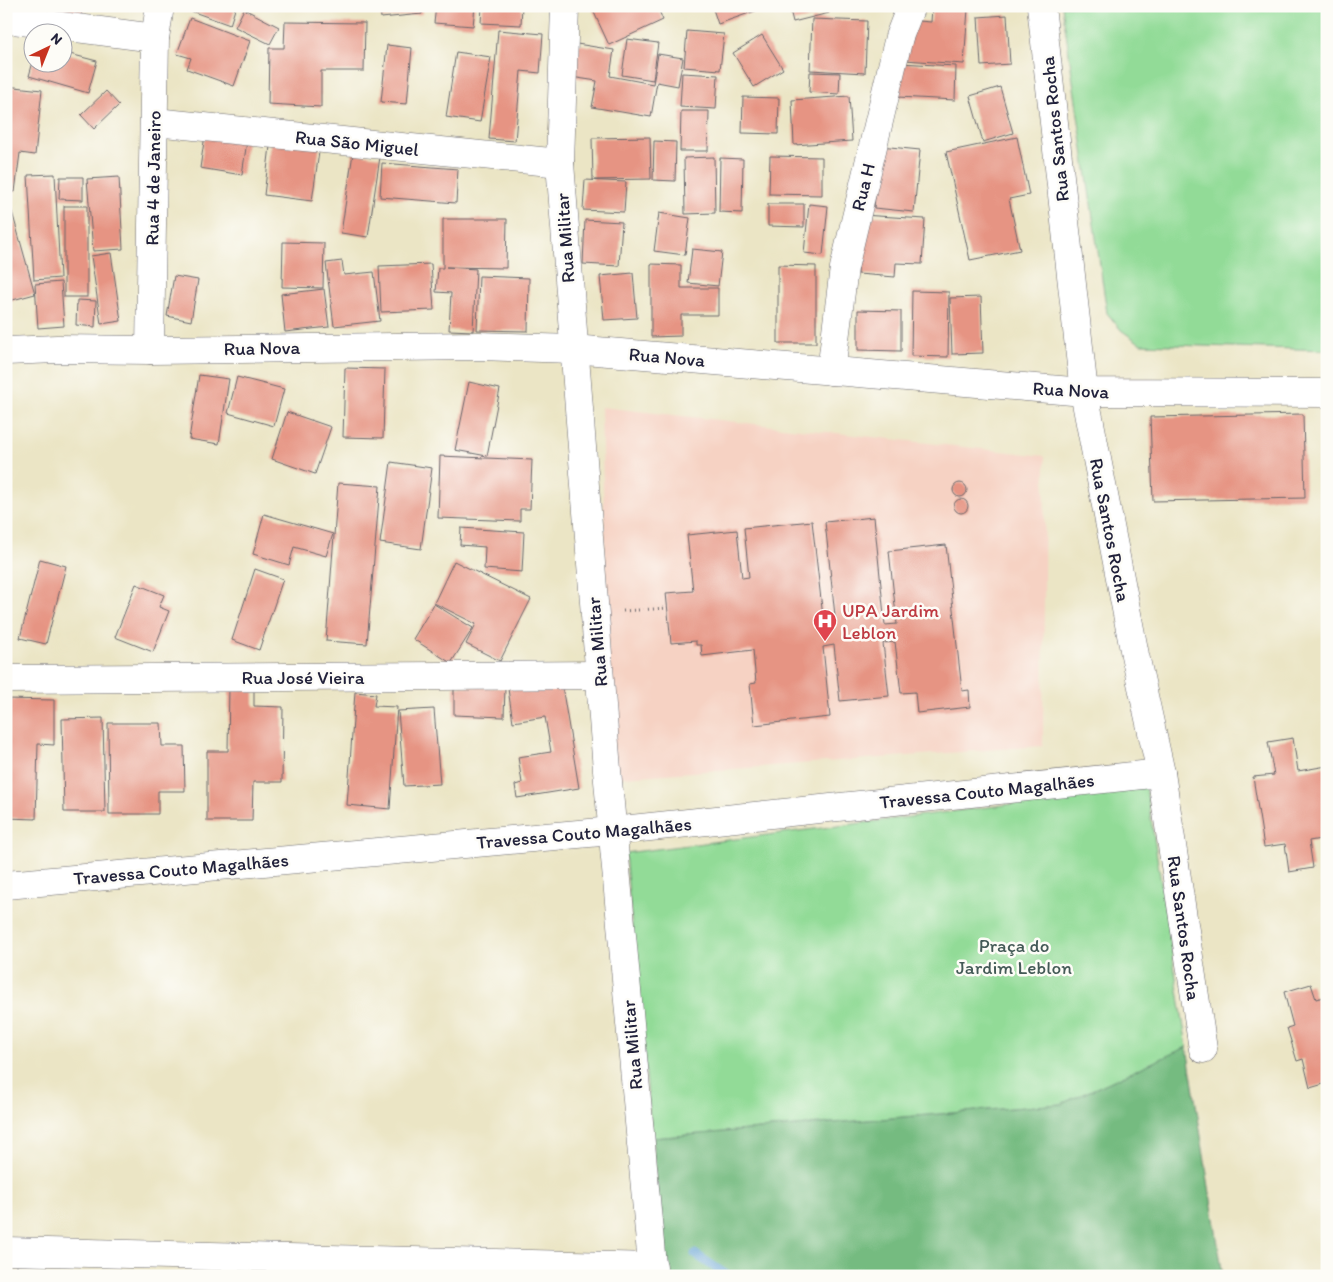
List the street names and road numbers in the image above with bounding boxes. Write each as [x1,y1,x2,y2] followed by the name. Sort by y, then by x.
[1036,55,1074,203] street label: Rua Santos Rocha
[140,110,166,246] street label: Rua 4 de Janeiro
[294,125,421,161] street label: Rua São Miguel
[846,161,880,213] street label: Rua H
[550,192,580,284] street label: Rua Militar
[223,336,301,360] street label: Rua Nova
[628,342,706,372] street label: Rua Nova
[1032,377,1110,403] street label: Rua Nova
[1085,456,1135,604] street label: Rua Santos Rocha
[582,596,612,688] street label: Rua Militar
[241,666,365,689] street label: Rua José Vieira
[878,768,1096,814] street label: Travessa Couto Magalhães
[475,812,693,854] street label: Travessa Couto Magalhães
[72,848,290,890] street label: Travessa Couto Magalhães
[1162,854,1206,1002] street label: Rua Santos Rocha
[617,999,647,1091] street label: Rua Militar

